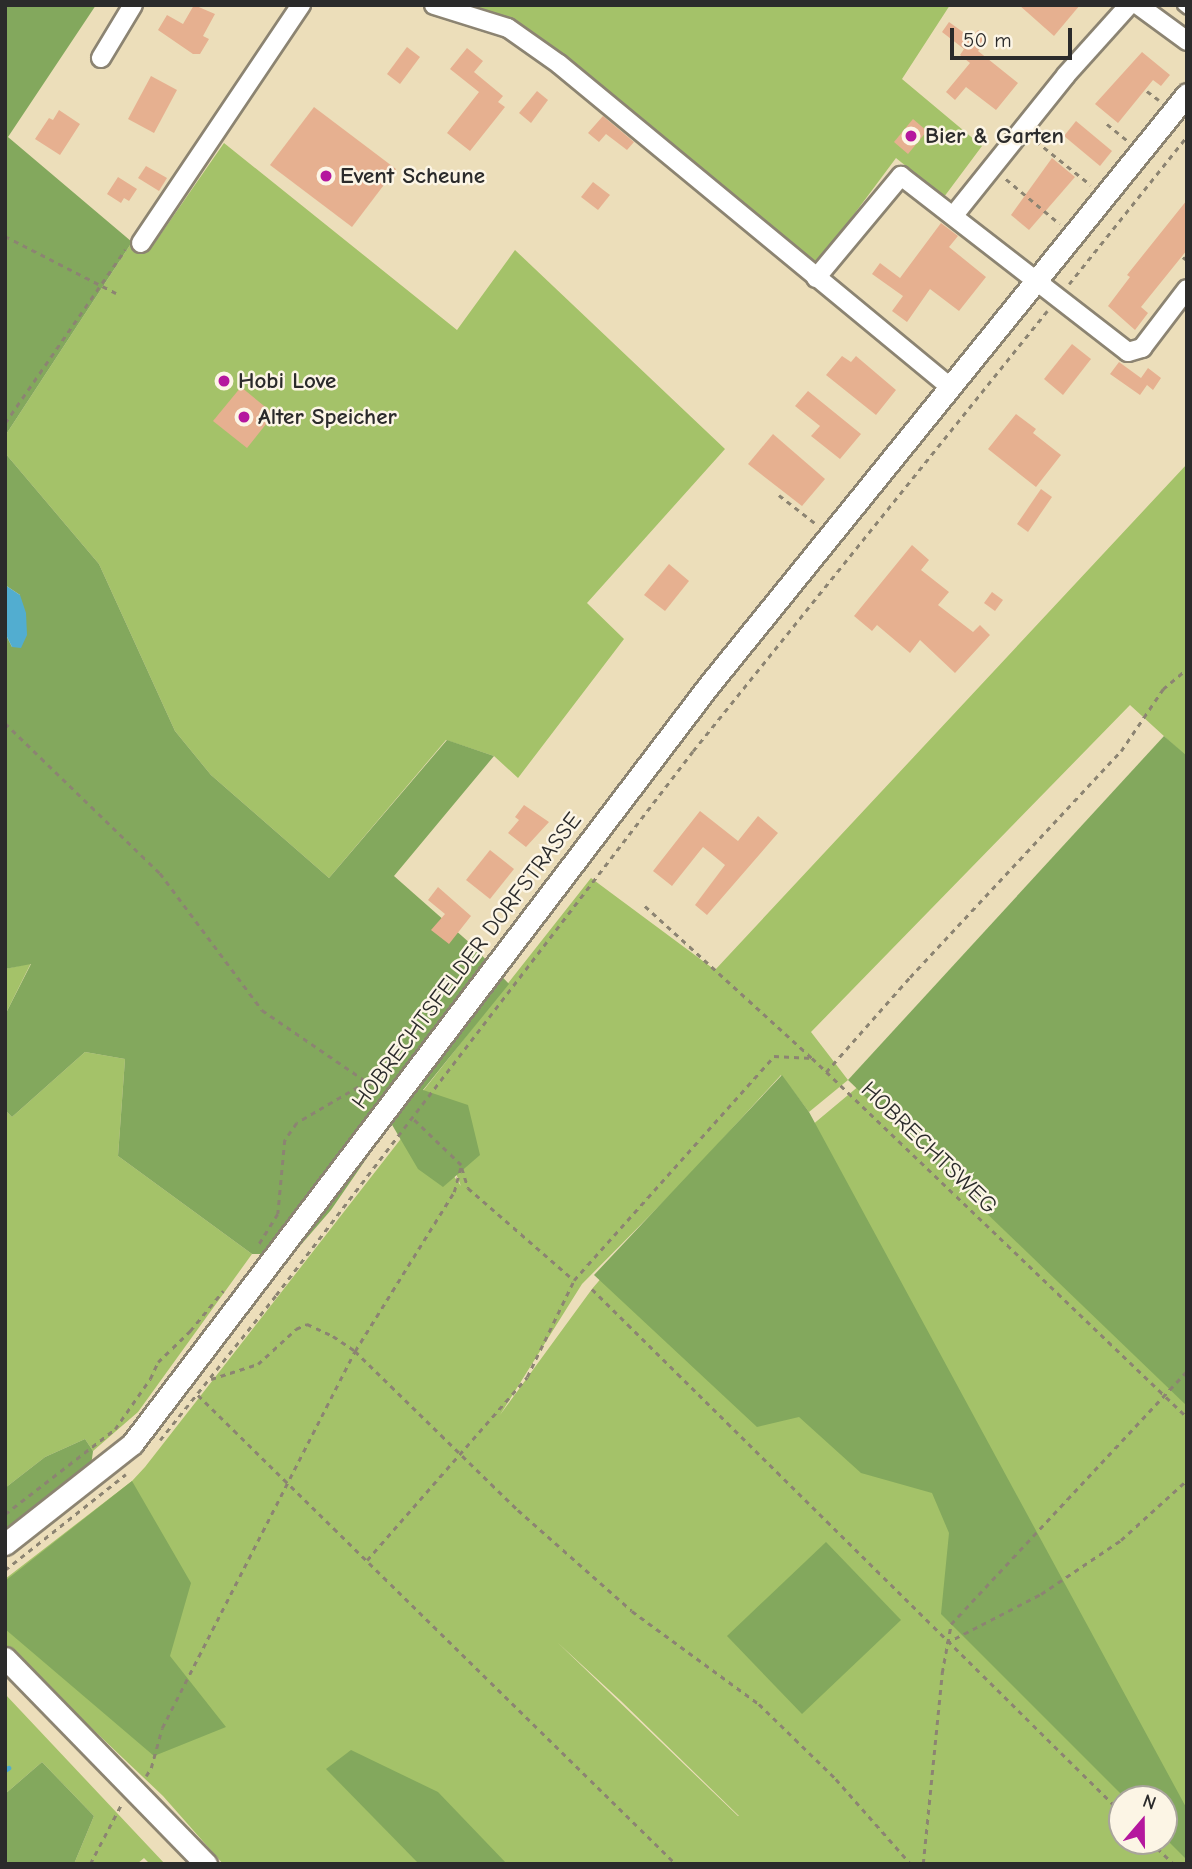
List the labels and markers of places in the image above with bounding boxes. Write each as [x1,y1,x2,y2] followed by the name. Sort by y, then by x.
[925,122,1064,150] place label: Bier & Garten
[903,128,919,144] marker: Bier & Garten
[340,162,485,190] place label: Event Scheune
[318,168,334,184] marker: Event Scheune
[238,367,336,395] place label: Hobi Love
[216,373,232,389] marker: Hobi Love
[258,403,397,431] place label: Alter Speicher
[236,409,252,425] marker: Alter Speicher

